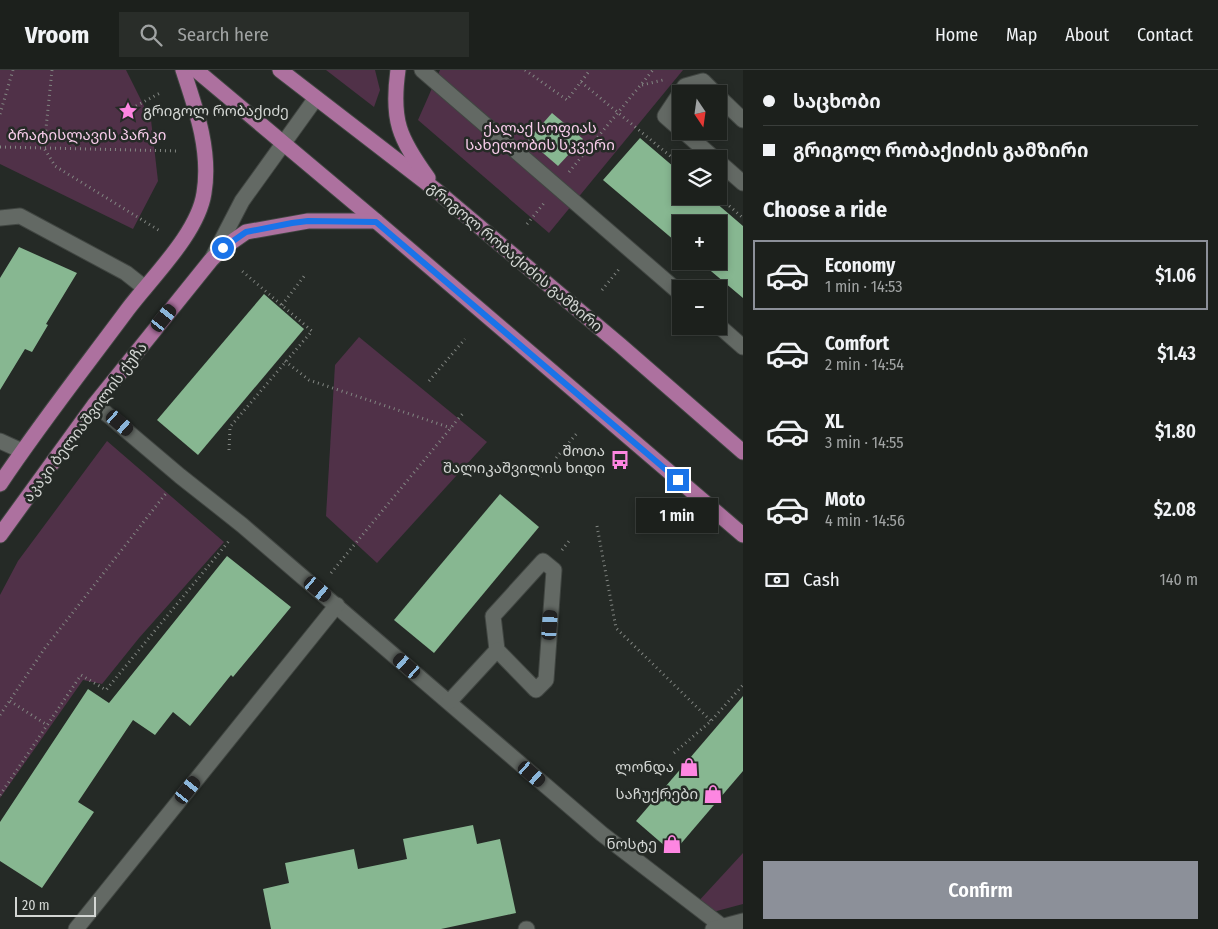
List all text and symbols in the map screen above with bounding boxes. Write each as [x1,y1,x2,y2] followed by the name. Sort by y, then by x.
[119,12,469,57] search box
[25,21,89,49] text: Vroom
[137,21,165,49] icon: search
[177,23,269,46] text: Search here
[935,24,978,46] text: Home
[1006,24,1037,46] text: Map
[1065,24,1109,46] text: About
[1137,24,1193,46] text: Contact
[672,85,728,140] north arrow
[672,85,727,335] map controls
[793,90,881,113] text: საცხობი
[117,100,139,122] place icon: გრიგოლ რობაქიძე
[143,102,289,120] place label: გრიგოლ რობაქიძე
[465,119,615,154] park label: ქალაქ სოფიას სახელობის სკვერი
[8,126,166,144] park label: ბრატისლავის პარკი
[793,139,1088,162] text: გრიგოლ რობაქიძის გამზირი
[672,150,727,205] button: layers
[424,178,606,336] street label: გრიგოლ რობაქიძის გამზირი
[763,196,887,223] text: Choose a ride
[672,215,727,270] button: +
[212,237,234,259] route start
[765,253,810,298] icon: car
[825,254,895,277] text: Economy
[1155,264,1196,287] text: $1.06
[825,277,903,296] text: 1 min · 14:53
[672,280,727,335] button: −
[148,302,179,334] car
[765,331,810,376] icon: car
[825,332,889,355] text: Comfort
[19,339,151,505] street label: აკაკი ბელიაშვილის ქუჩა
[1157,342,1196,365] text: $1.43
[825,355,904,374] text: 2 min · 14:54
[103,407,136,439] car
[765,409,810,454] icon: car
[825,410,844,433] text: XL
[1155,420,1196,443] text: $1.80
[825,433,904,452] text: 3 min · 14:55
[443,442,605,477] place label: შოთა შალიკაშვილის ხიდი
[609,449,631,471] bus stop icon: შოთა შალიკაშვილის ხიდი
[667,469,689,491] route end
[765,487,810,532] icon: car
[825,488,865,511] text: Moto
[637,498,719,532] callout: 1 min
[1154,498,1196,521] text: $2.08
[660,506,694,525] text: 1 min
[825,511,905,530] text: 4 min · 14:56
[763,566,791,594] icon: cash
[803,568,840,591] text: Cash
[1160,570,1198,589] text: 140 m
[301,574,334,604] car
[541,610,558,640] car
[390,650,423,682] car
[678,756,700,778] shop icon: ლონდა
[515,758,548,790] car
[615,758,674,776] place label: ლონდა
[172,774,203,806] car
[702,783,724,805] shop icon: საჩუქრები
[615,785,698,803] place label: საჩუქრები
[661,833,683,855] shop icon: ნოსტე
[606,835,657,853] place label: ნოსტე
[763,861,1198,919] button: Confirm
[15,894,96,917] scale bar
[22,897,50,914] text: 20 m

